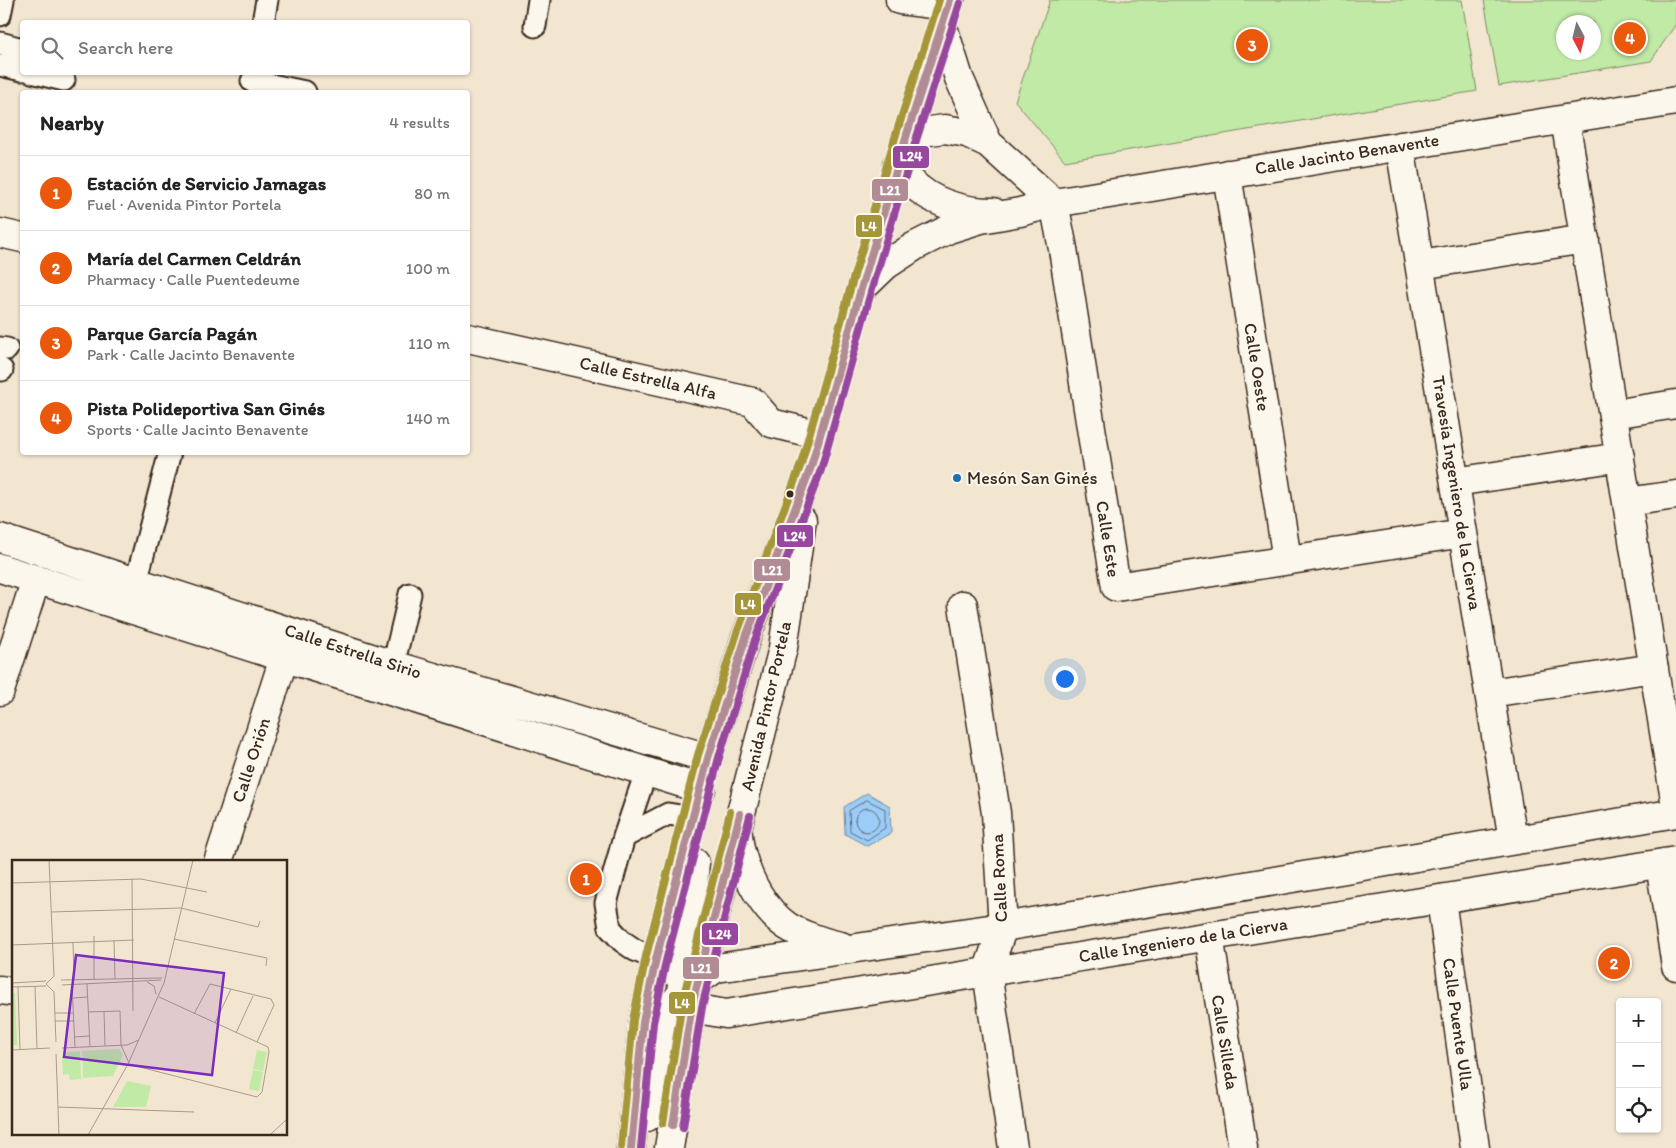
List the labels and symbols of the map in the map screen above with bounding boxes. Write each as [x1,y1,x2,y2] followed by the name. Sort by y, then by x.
[1556,15,1601,60] north arrow
[1614,19,1646,57] pin: 4
[1236,26,1268,64] pin: 3
[1253,129,1441,179] street label: Calle Jacinto Benavente
[892,145,930,169] line badge: L24
[900,148,923,165] text: L24
[871,178,909,202] line badge: L21
[880,182,901,199] text: L21
[855,214,883,238] line badge: L4
[861,218,877,235] text: L4
[1239,321,1275,413] street label: Calle Oeste
[577,352,719,404] street label: Calle Estrella Alfa
[1428,374,1487,612] street label: Travesía Ingeniero de la Cierva
[967,467,1098,489] place label: Mesón San Ginés
[951,472,963,484] marker: Mesón San Ginés
[785,489,795,499] unlabelled marker
[1091,499,1125,579] street label: Calle Este
[776,524,814,548] line badge: L24
[784,528,807,545] text: L24
[753,558,791,582] line badge: L21
[762,562,783,579] text: L21
[734,592,762,616] line badge: L4
[740,596,756,613] text: L4
[282,618,424,684] street label: Calle Estrella Sirio
[736,619,796,793] street label: Avenida Pintor Portela
[1052,666,1078,692] your location
[227,715,275,805] street label: Calle Orión
[986,833,1012,923] street label: Calle Roma
[12,860,288,1136] inset map
[570,860,602,898] pin: 1
[1077,913,1289,967] street label: Calle Ingeniero de la Cierva
[701,922,739,946] line badge: L24
[709,926,732,943] text: L24
[1598,944,1630,982] pin: 2
[682,956,720,980] line badge: L21
[1438,956,1478,1092] street label: Calle Puente Ulla
[691,960,712,977] text: L21
[668,991,696,1015] line badge: L4
[1207,993,1243,1091] street label: Calle Silleda
[674,995,690,1012] text: L4

